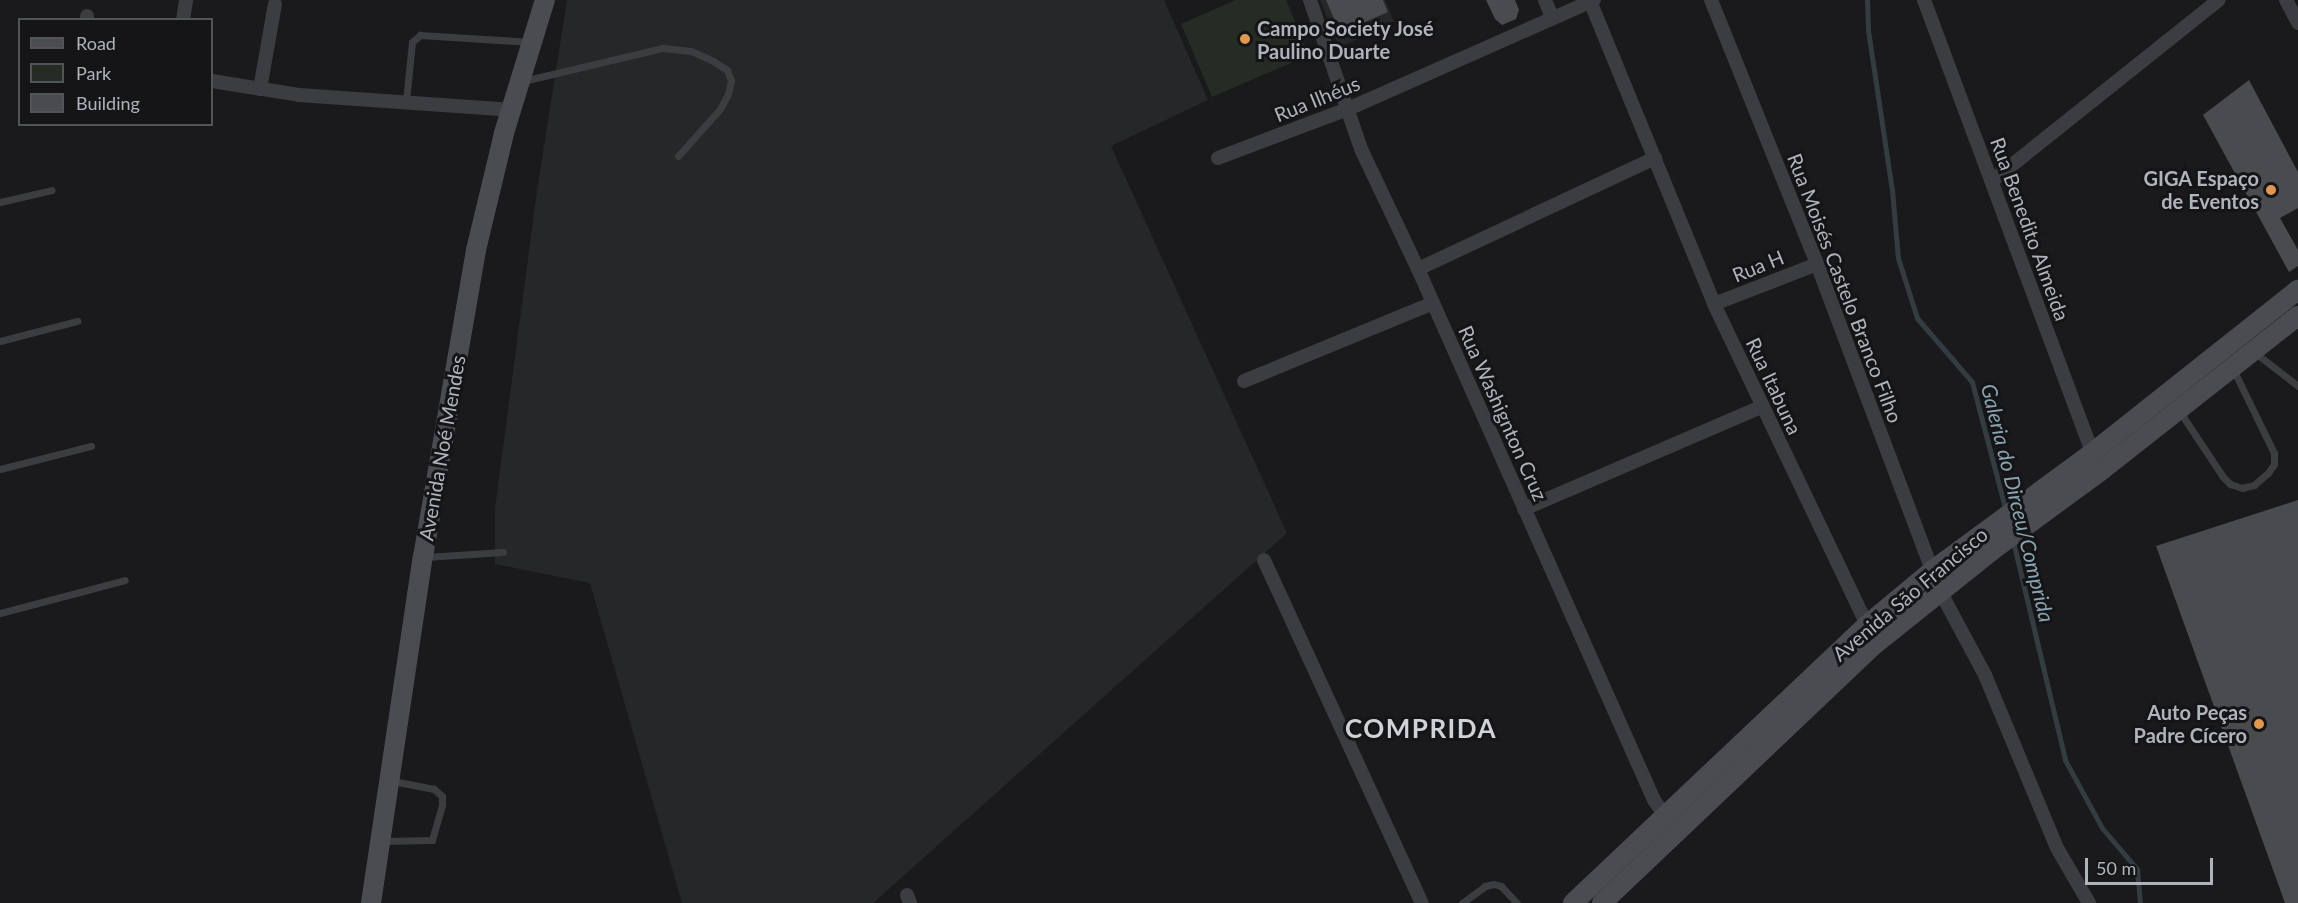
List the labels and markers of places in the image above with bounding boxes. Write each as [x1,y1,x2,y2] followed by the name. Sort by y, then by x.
[1257,16,1435,63] place label: Campo Society José Paulino Duarte
[1238,32,1252,46] marker: Campo Society José Paulino Duarte
[2143,166,2259,213] place label: GIGA Espaço de Eventos
[2264,183,2278,197] marker: GIGA Espaço de Eventos
[2134,700,2247,747] place label: Auto Peças Padre Cícero
[2252,717,2266,731] marker: Auto Peças Padre Cícero

